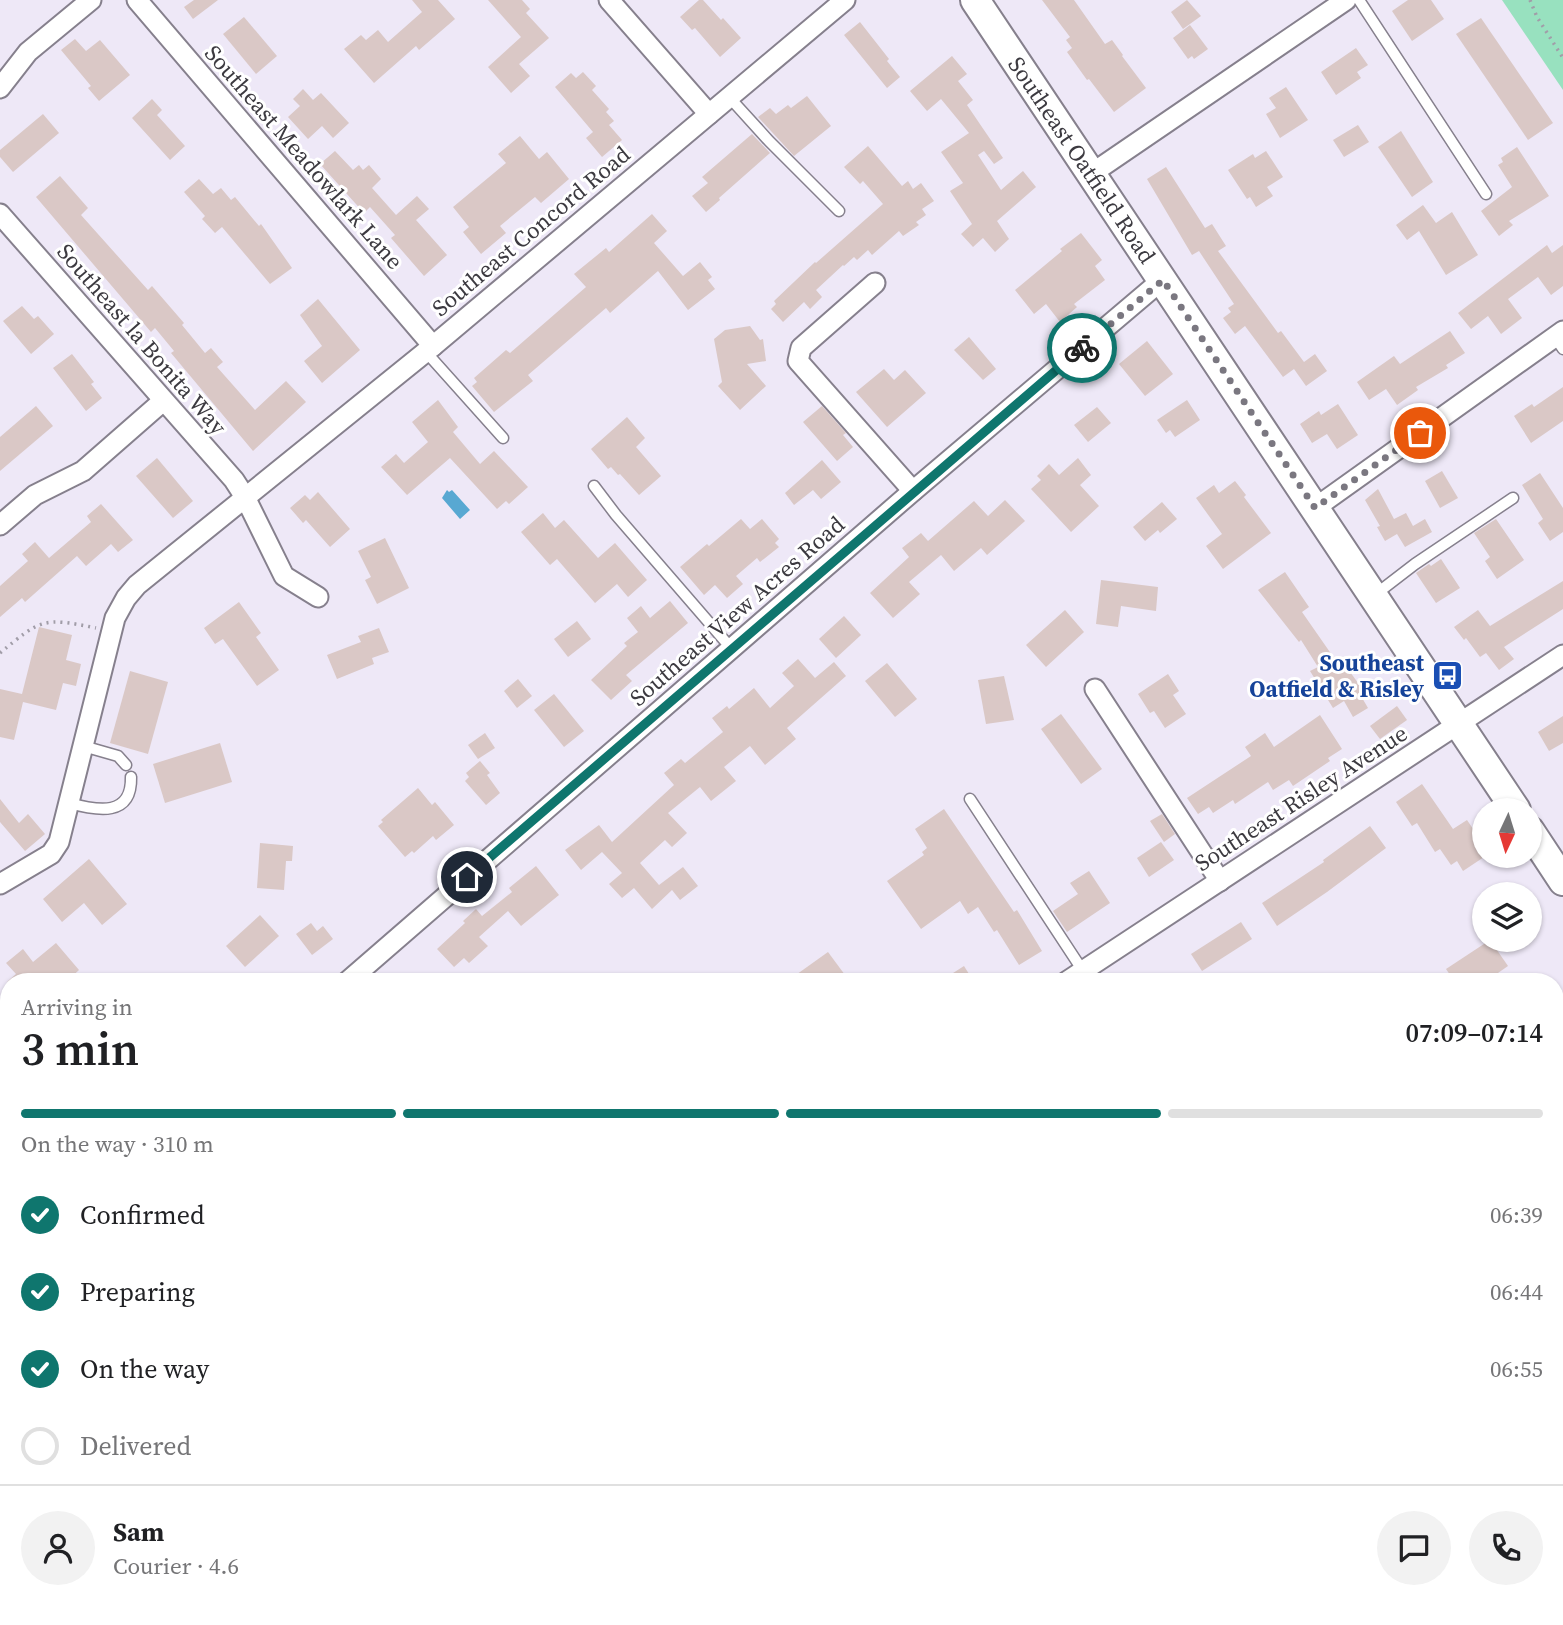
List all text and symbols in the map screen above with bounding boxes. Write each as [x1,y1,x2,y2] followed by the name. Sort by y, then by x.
[198,38,410,276] street label: Southeast Meadowlark Lane
[1001,50,1163,270] street label: Southeast Oatfield Road
[425,138,637,324] street label: Southeast Concord Road
[50,236,234,442] street label: Southeast la Bonita Way
[1047,313,1117,383] courier
[1063,329,1101,367] icon: bike
[1390,403,1450,463] pin
[1401,414,1439,452] icon: bag
[623,509,851,713] street label: Southeast View Acres Road
[1249,647,1425,705] place label: Southeast Oatfield & Risley
[1430,659,1464,693] bus stop icon: Southeast Oatfield & Risley
[1189,717,1413,879] street label: Southeast Risley Avenue
[1472,798,1542,868] north arrow
[1472,798,1542,952] map controls
[437,847,497,907] pin
[448,858,486,896] icon: home
[1472,882,1542,952] button: layers
[21,991,133,1023] text: Arriving in
[1406,1015,1543,1051] text: 07:09–07:14
[21,1017,139,1080] text: 3 min
[21,1128,214,1160] text: On the way · 310 m
[21,1196,59,1234] icon: check
[80,1197,205,1233] text: Confirmed
[1490,1199,1543,1231] text: 06:39
[21,1273,59,1311] icon: check
[80,1274,195,1310] text: Preparing
[1490,1276,1543,1308] text: 06:44
[21,1350,59,1388] icon: check
[80,1351,209,1387] text: On the way
[1490,1353,1543,1385] text: 06:55
[80,1428,191,1464] text: Delivered
[21,1511,95,1585] button: person
[1377,1511,1451,1585] button: chat
[1469,1511,1543,1585] button: phone
[113,1514,164,1550] text: Sam
[113,1550,239,1582] text: Courier · 4.6

